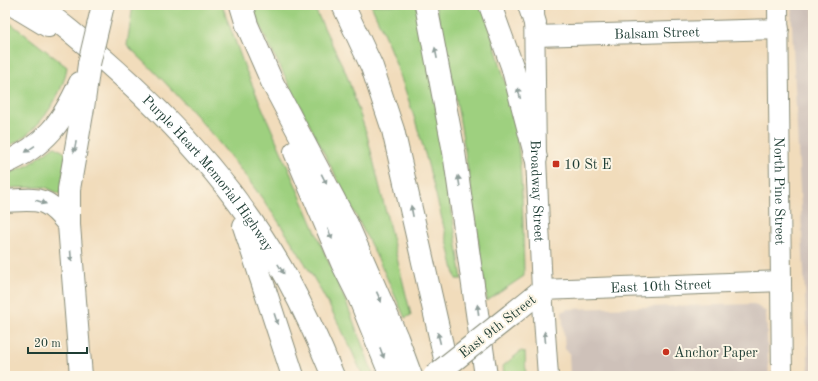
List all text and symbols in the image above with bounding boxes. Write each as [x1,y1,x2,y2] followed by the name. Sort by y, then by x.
[614,25,700,42] street label: Balsam Street
[433,47,439,59] one-way arrow
[516,87,522,100] one-way arrow
[139,93,276,254] street label: Purple Heart Memorial Highway
[771,137,787,245] street label: North Pine Street
[72,140,78,153] one-way arrow
[528,140,546,242] street label: Broadway Street
[25,145,35,153] one-way arrow
[564,158,611,172] place label: 10 St E
[551,159,561,169] marker: 10 St E
[321,173,327,185] one-way arrow
[456,175,462,187] one-way arrow
[36,199,48,205] one-way arrow
[408,205,414,217] one-way arrow
[327,229,333,240] one-way arrow
[68,250,75,262] one-way arrow
[278,263,285,275] one-way arrow
[610,278,712,295] street label: East 10th Street
[376,291,382,302] one-way arrow
[457,293,539,361] street label: East 9th Street
[474,303,481,316] one-way arrow
[273,313,279,325] one-way arrow
[28,329,87,355] scale bar
[542,331,549,343] one-way arrow
[436,332,442,344] one-way arrow
[34,338,61,350] text: 20 m
[674,346,758,360] place label: Anchor Paper
[661,347,671,357] marker: Anchor Paper
[380,348,386,360] one-way arrow

